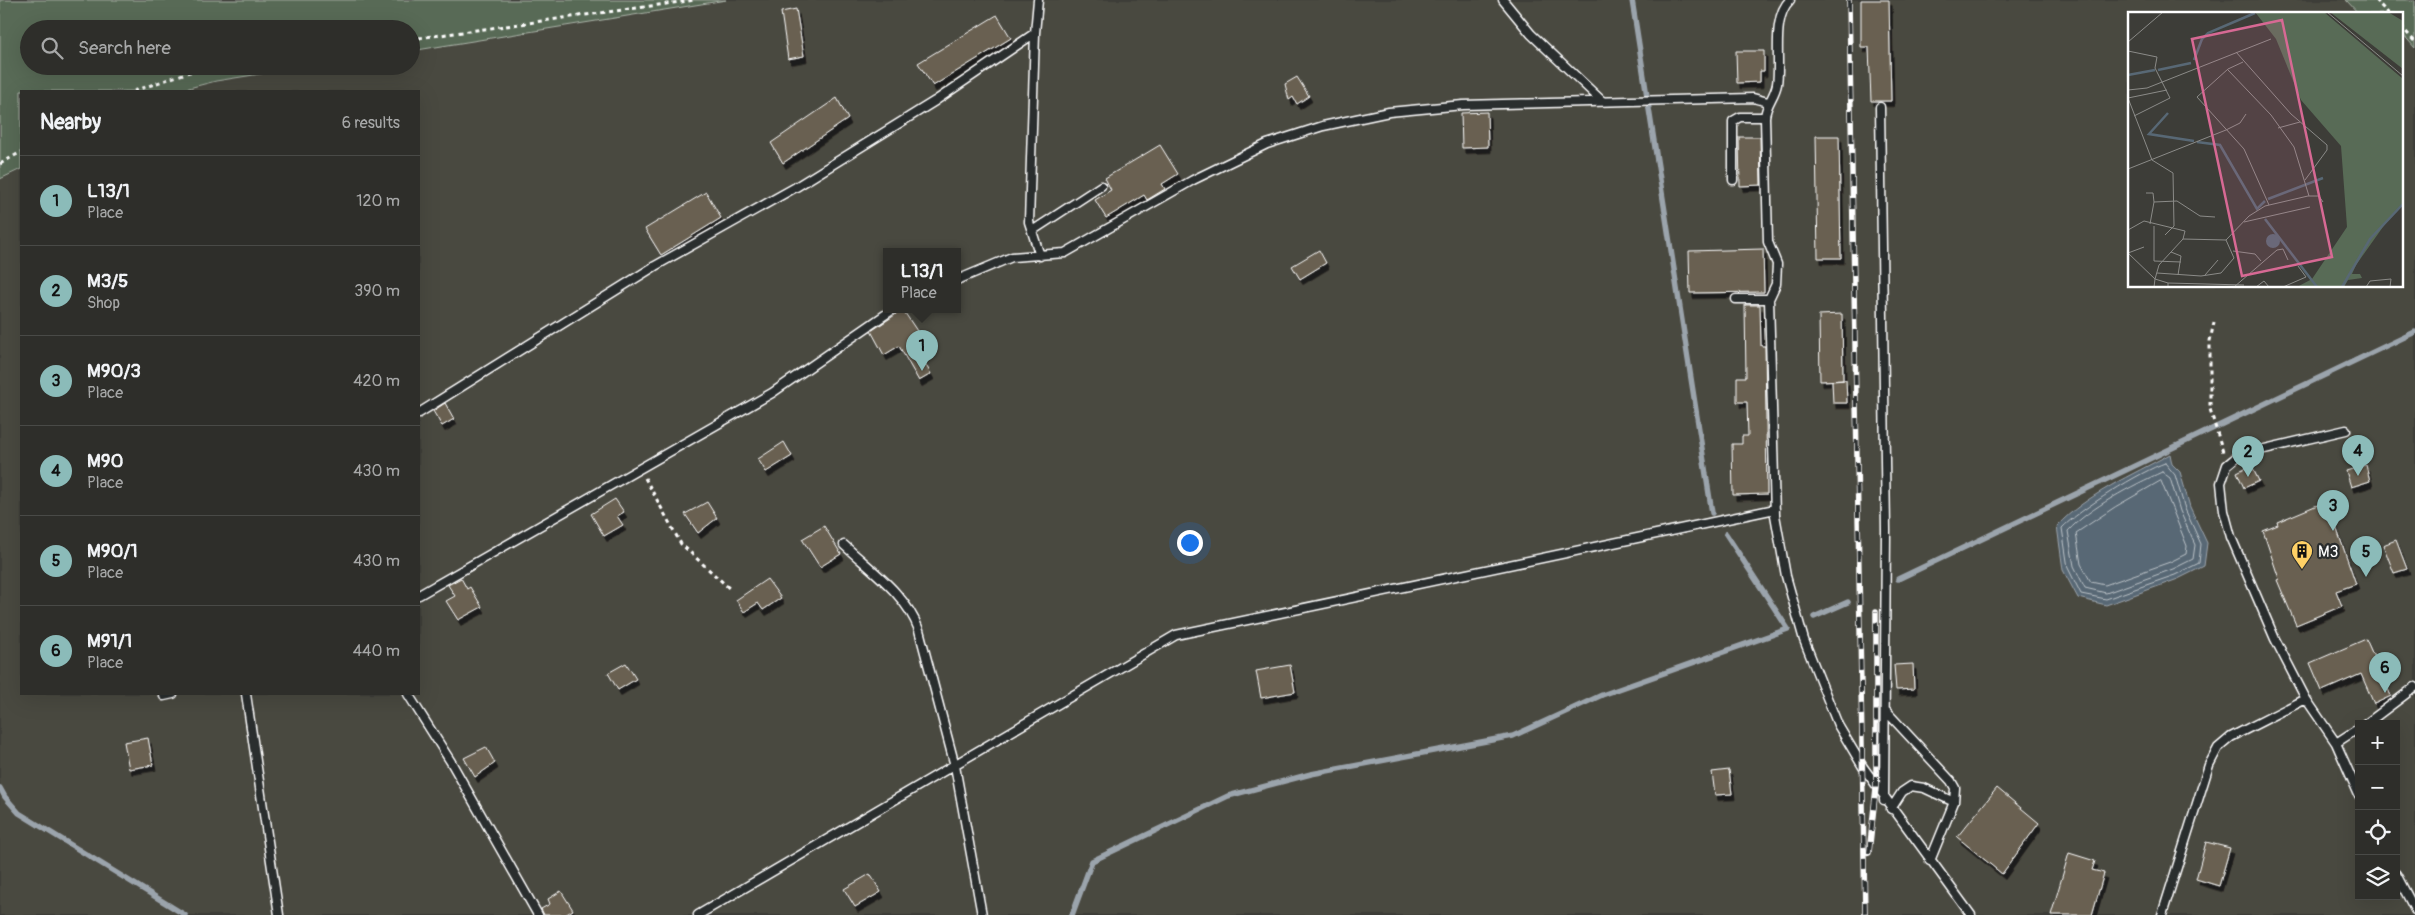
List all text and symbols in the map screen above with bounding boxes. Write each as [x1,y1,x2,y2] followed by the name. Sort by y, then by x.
[2128,12,2402,288] inset map
[20,20,420,75] search box
[38,34,66,62] icon: search
[78,36,171,60] text: Search here
[40,109,101,136] text: Nearby
[342,113,400,133] text: 6 results
[87,179,130,203] text: L13/1
[53,191,59,211] text: 1
[356,191,400,211] text: 120 m
[87,203,123,223] text: Place
[883,248,961,313] popup
[901,259,944,283] text: L13/1
[87,269,128,293] text: M3/5
[52,281,60,301] text: 2
[354,281,400,301] text: 390 m
[901,283,937,303] text: Place
[87,293,120,313] text: Shop
[906,330,938,371] pin: 1
[87,359,141,383] text: M90/3
[52,371,60,391] text: 3
[353,371,400,391] text: 420 m
[87,383,123,403] text: Place
[2342,435,2374,476] pin: 4
[2232,436,2264,477] pin: 2
[87,449,123,473] text: M90
[51,461,61,481] text: 4
[353,461,400,481] text: 430 m
[87,473,123,493] text: Place
[2317,490,2349,531] pin: 3
[1177,530,1203,556] your location
[2350,536,2382,577] pin: 5
[87,539,138,563] text: M90/1
[2290,539,2314,570] building icon: M3
[2318,542,2339,562] place label: M3
[52,551,60,571] text: 5
[353,551,400,571] text: 430 m
[87,563,123,583] text: Place
[87,629,132,653] text: M91/1
[51,641,61,661] text: 6
[353,641,400,661] text: 440 m
[2369,652,2401,693] pin: 6
[87,653,123,673] text: Place
[2355,720,2400,900] map controls
[2355,720,2400,765] button: +
[2355,765,2400,810] button: −
[2355,810,2400,855] button: locate
[2355,855,2400,900] button: layers

